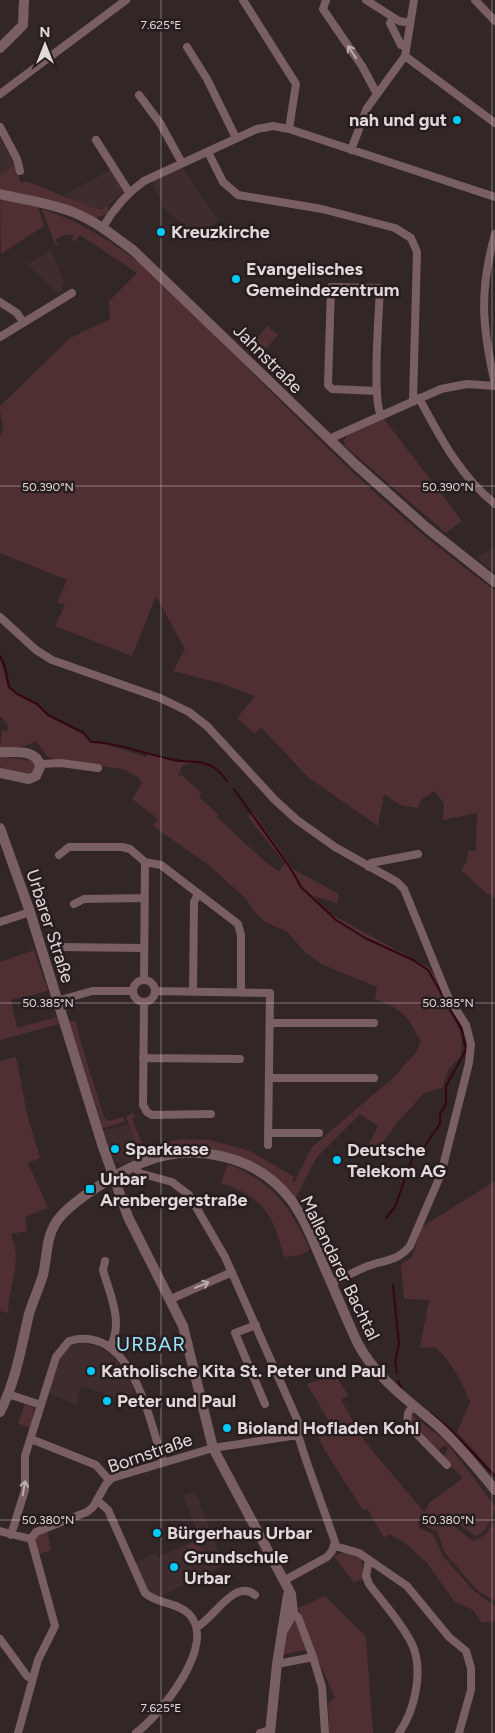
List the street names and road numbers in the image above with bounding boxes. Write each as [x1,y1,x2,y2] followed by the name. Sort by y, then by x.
[229,320,307,398] street label: Jahnstraße
[21,866,79,986] street label: Urbarer Straße
[295,1192,385,1344] street label: Mallendarer Bachtal
[105,1428,195,1478] street label: Bornstraße

